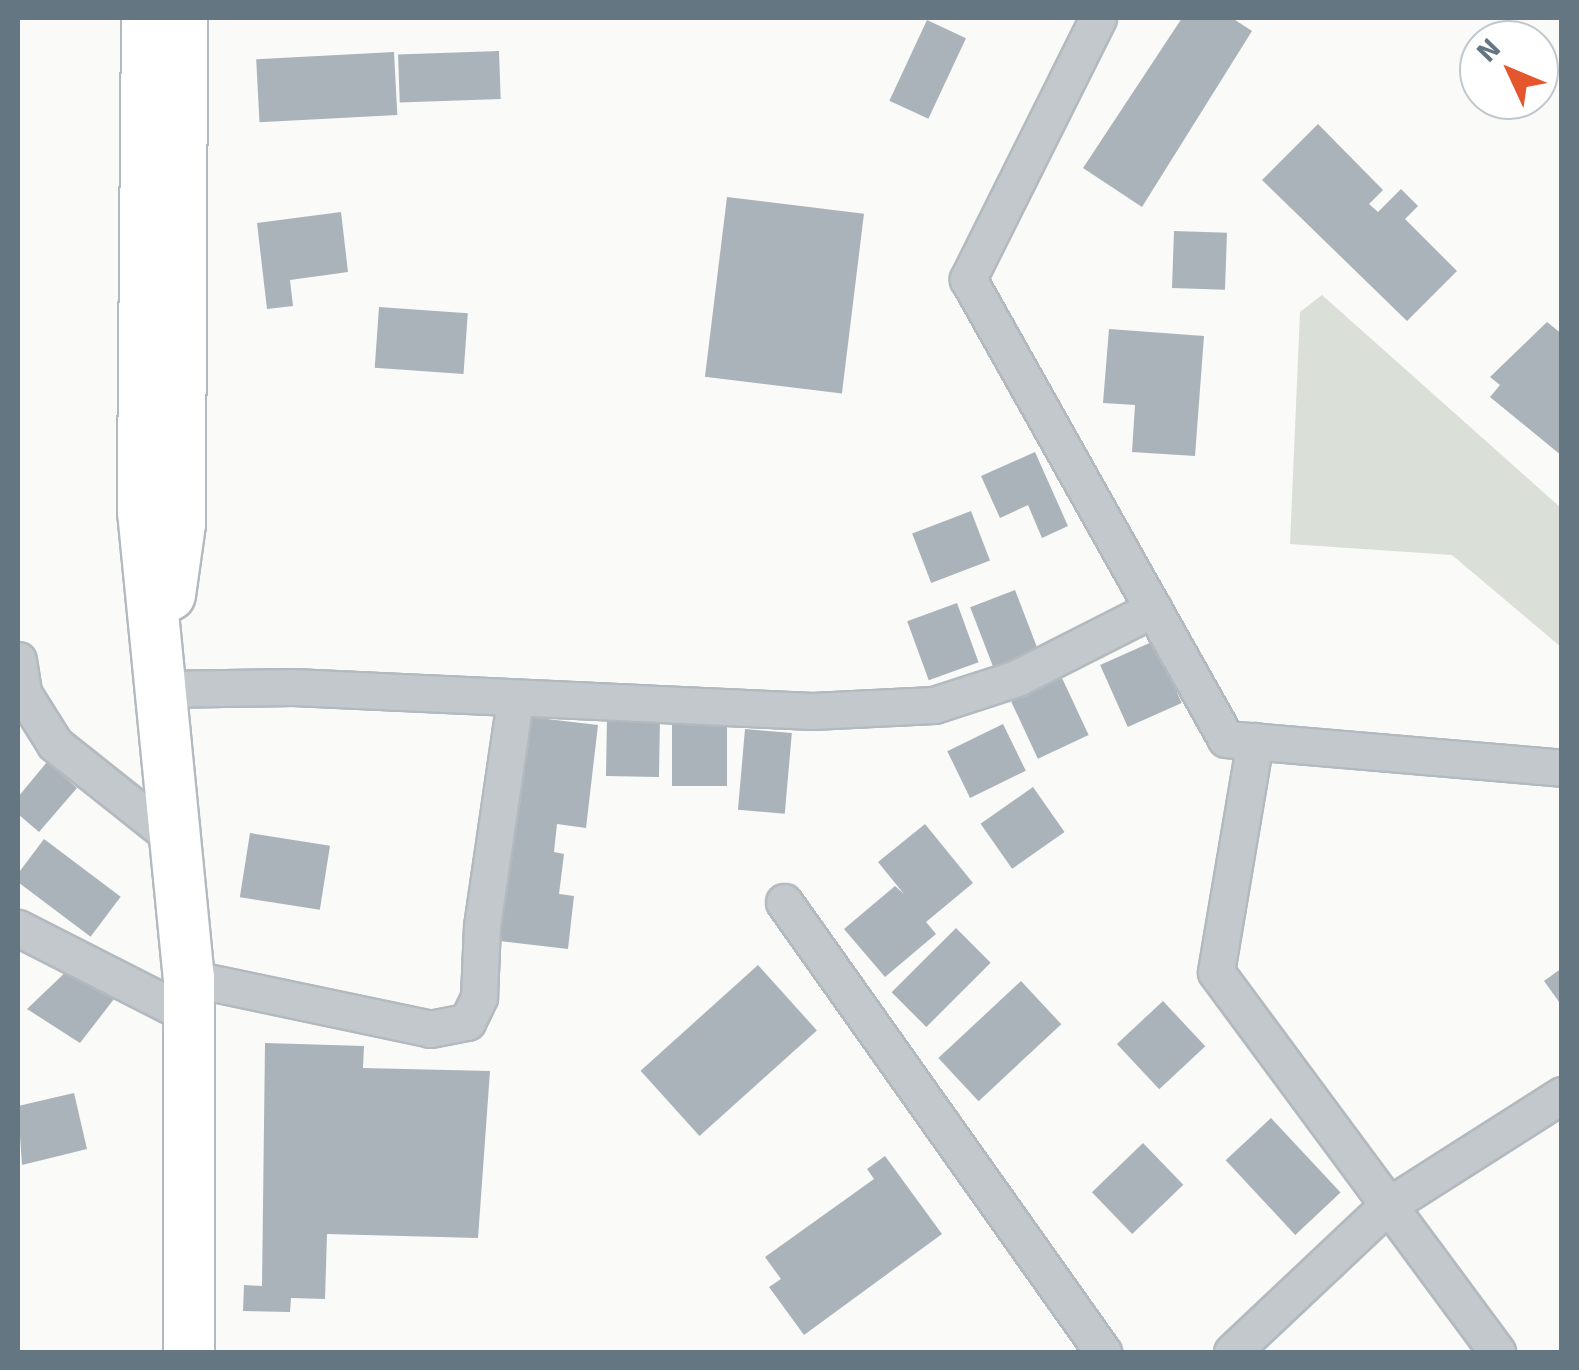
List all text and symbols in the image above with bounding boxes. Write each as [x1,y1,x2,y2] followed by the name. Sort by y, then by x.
[1459,20,1559,120] north arrow
[1470,32,1508,69] text: N

